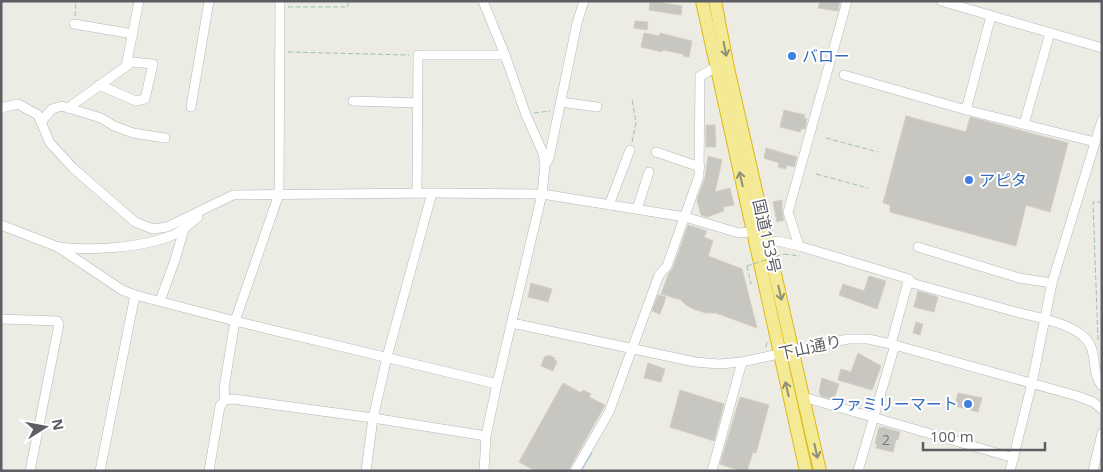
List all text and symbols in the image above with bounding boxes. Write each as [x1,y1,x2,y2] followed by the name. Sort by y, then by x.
[720,41,730,57] one-way arrow
[802,45,850,67] place label: バロー
[786,50,798,62] marker: バロー
[979,169,1027,191] place label: アピタ
[736,172,745,188] one-way arrow
[963,174,975,186] marker: アピタ
[748,197,786,275] street label: 国道153号
[776,284,785,300] one-way arrow
[776,330,844,364] street label: 下山通り
[782,382,791,398] one-way arrow
[830,393,958,415] place label: ファミリーマート
[962,398,974,410] marker: ファミリーマート
[20,402,70,452] north arrow
[48,417,69,432] text: N
[923,420,1046,452] scale bar
[930,426,974,446] text: 100 m
[882,430,890,449] house number: 2
[812,443,821,459] one-way arrow

